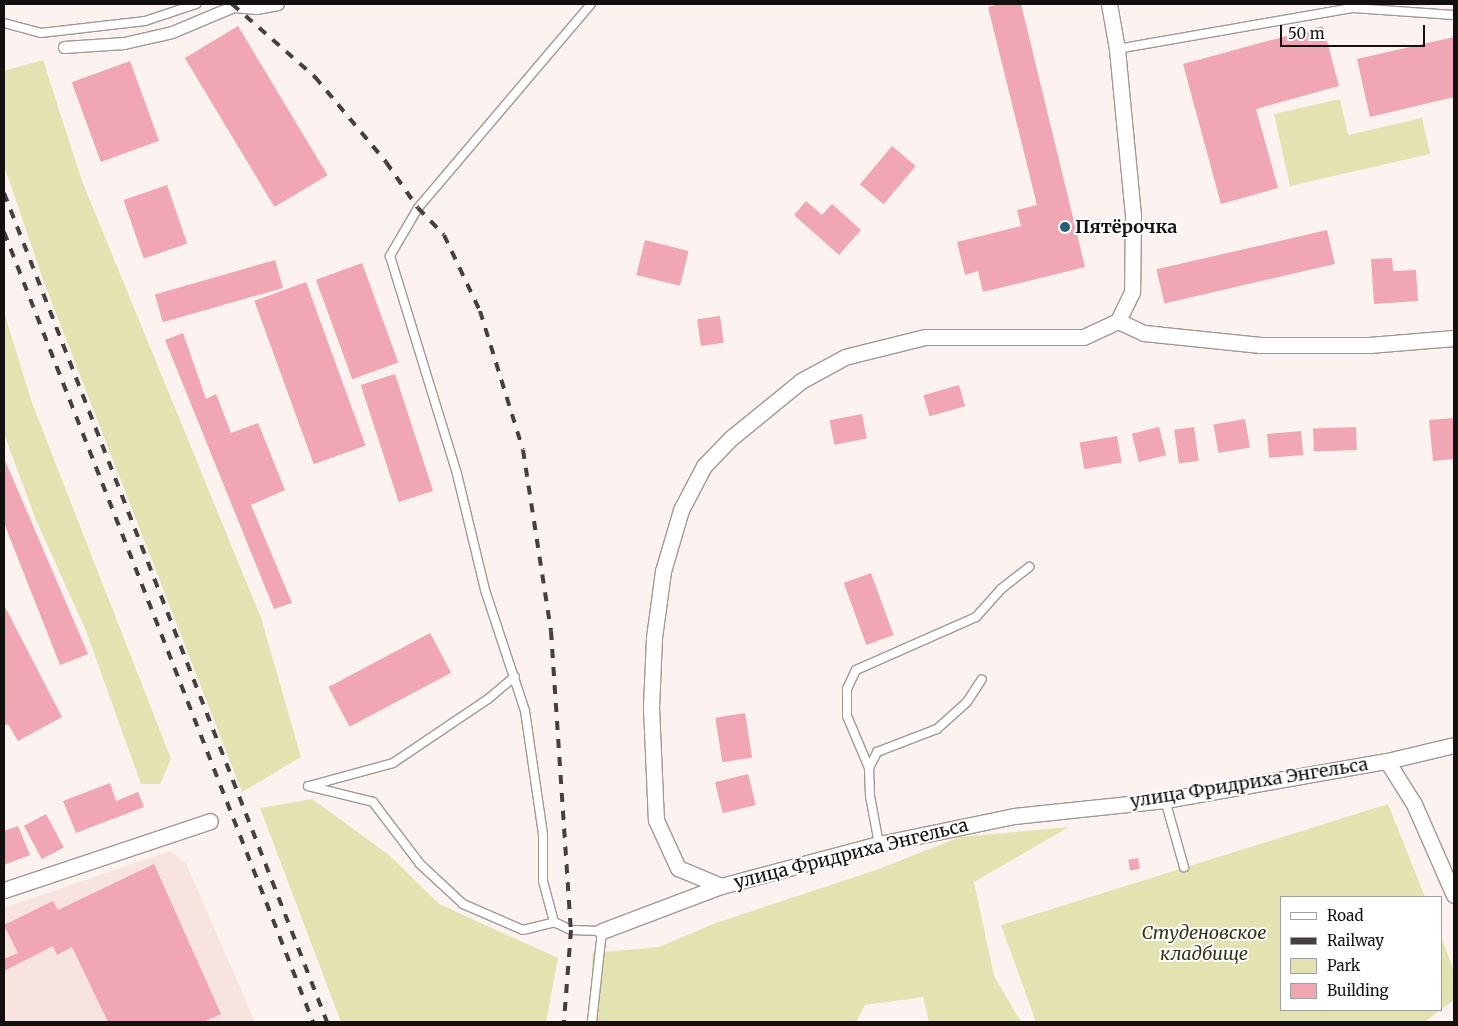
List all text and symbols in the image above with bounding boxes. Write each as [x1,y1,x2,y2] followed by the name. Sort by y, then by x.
[1283,15,1428,47] scale bar
[1288,24,1325,43] text: 50 m
[1075,216,1177,238] place label: Пятёрочка
[1059,221,1071,233] marker: Пятёрочка
[1129,754,1369,812] street label: улица Фридриха Энгельса
[732,814,970,894] street label: улица Фридриха Энгельса
[1280,896,1443,1011] legend
[1327,906,1363,925] text: Road
[1141,923,1267,966] park label: Студеновское кладбище
[1327,931,1384,950] text: Railway
[1327,956,1360,975] text: Park
[1327,981,1389,1000] text: Building

